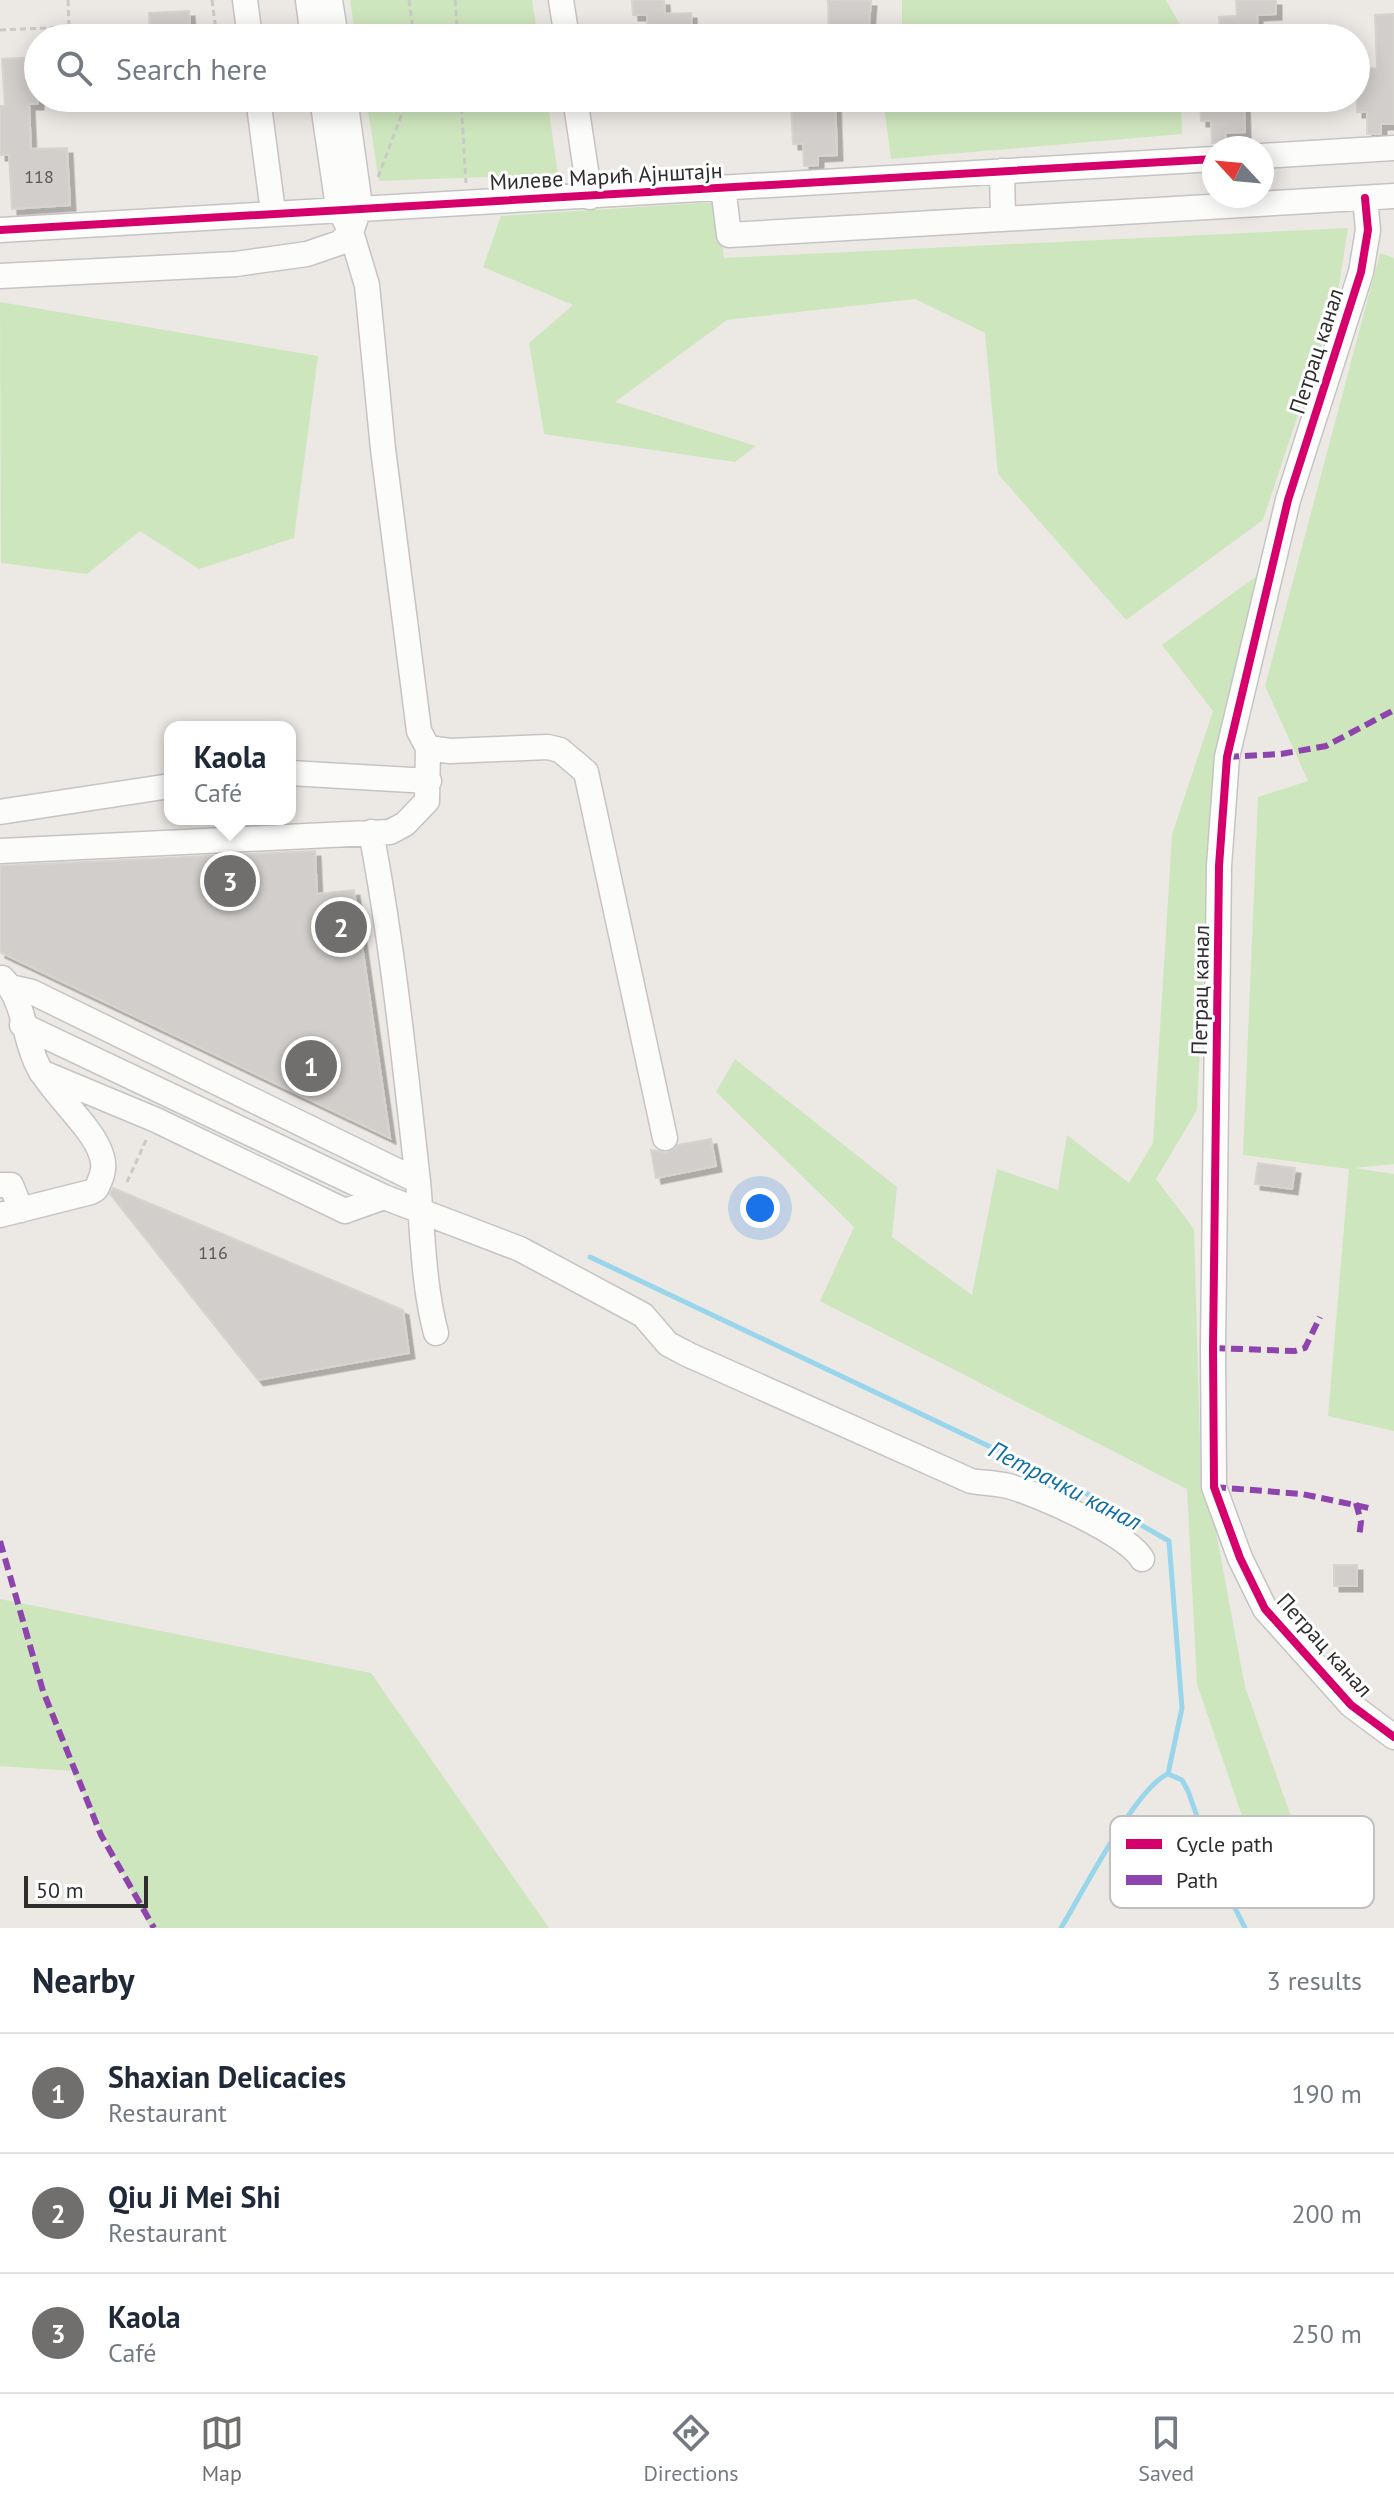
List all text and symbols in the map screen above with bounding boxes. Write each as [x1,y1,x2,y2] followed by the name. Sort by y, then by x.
[24,24,1370,112] search box
[52,46,96,90] icon: search
[116,49,267,88] text: Search here
[1202,136,1274,208] north arrow
[489,156,723,196] street label: Милеве Марић Ајнштајн
[24,165,54,188] house number: 118
[1283,285,1349,417] street label: Петрац канал
[164,721,296,825] popup
[194,737,266,776] text: Kaola
[194,776,242,809] text: Café
[204,851,256,911] pin: 3
[315,897,367,957] pin: 2
[1185,925,1215,1055] street label: Петрац канал
[285,1036,337,1096] pin: 1
[740,1188,780,1228] your location
[198,1241,228,1264] house number: 116
[984,1434,1147,1538] water label: Петрачки канал
[1271,1587,1379,1703] street label: Петрац канал
[1110,1816,1374,1908] legend
[1176,1830,1273,1858] text: Cycle path
[1176,1866,1218,1894] text: Path
[24,1872,148,1908] scale bar
[36,1876,84,1904] text: 50 m
[32,1958,134,2002] text: Nearby
[1267,1964,1362,1997] text: 3 results
[108,2057,346,2096] text: Shaxian Delicacies
[51,2077,65,2110] text: 1
[1291,2077,1362,2110] text: 190 m
[108,2096,227,2129] text: Restaurant
[108,2177,281,2216] text: Qiu Ji Mei Shi
[51,2197,65,2230] text: 2
[1291,2197,1362,2230] text: 200 m
[108,2216,227,2249] text: Restaurant
[108,2297,181,2336] text: Kaola
[51,2317,65,2350] text: 3
[1291,2317,1362,2350] text: 250 m
[108,2336,157,2369] text: Café
[200,2411,244,2487] tab: Map
[643,2411,739,2487] tab: Directions
[1138,2411,1194,2487] tab: Saved

